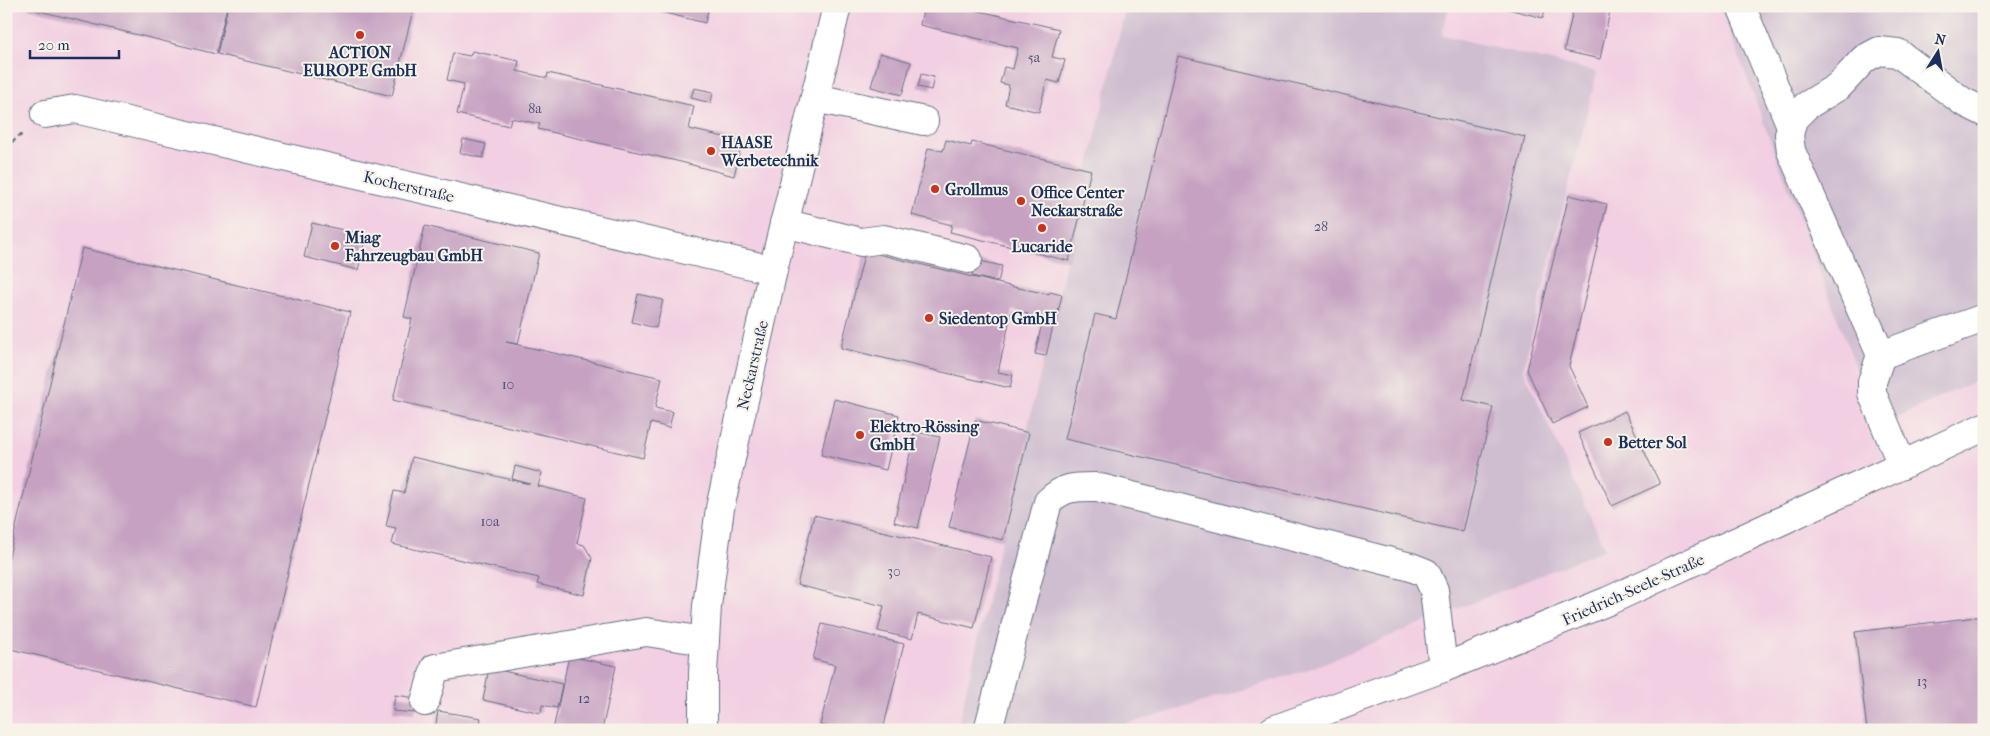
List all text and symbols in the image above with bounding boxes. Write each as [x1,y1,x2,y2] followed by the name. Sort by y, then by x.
[30,28,119,60] scale bar
[1912,28,1962,78] north arrow
[354,29,366,41] marker: ACTION EUROPE GmbH
[1934,30,1948,49] text: N
[38,36,70,54] text: 20 m
[303,43,417,80] place label: ACTION EUROPE GmbH
[1028,49,1041,66] house number: 5a
[528,100,542,117] house number: 8a
[720,133,819,170] place label: HAASE Werbetechnik
[705,145,717,157] marker: HAASE Werbetechnik
[362,167,456,206] street label: Kocherstraße
[945,180,1008,199] place label: Grollmus
[929,183,941,195] marker: Grollmus
[1031,183,1126,220] place label: Office Center Neckarstraße
[1015,195,1027,207] marker: Office Center Neckarstraße
[1314,218,1328,235] house number: 28
[1036,222,1048,234] marker: Lucaride
[344,228,483,266] place label: Miag Fahrzeugbau GmbH
[1011,237,1073,256] place label: Lucaride
[329,240,341,252] marker: Miag Fahrzeugbau GmbH
[939,309,1057,329] place label: Siedentop GmbH
[923,312,935,324] marker: Siedentop GmbH
[733,318,772,412] street label: Neckarstraße
[502,376,514,393] house number: 10
[870,417,979,454] place label: Elektro-Rössing GmbH
[854,429,866,441] marker: Elektro-Rössing GmbH
[1618,433,1687,452] place label: Better Sol
[1602,436,1614,448] marker: Better Sol
[480,513,500,530] house number: 10a
[1559,550,1707,629] street label: Friedrich-Seele-Straße
[887,563,901,580] house number: 30
[1917,673,1927,690] house number: 13
[578,690,590,707] house number: 12

